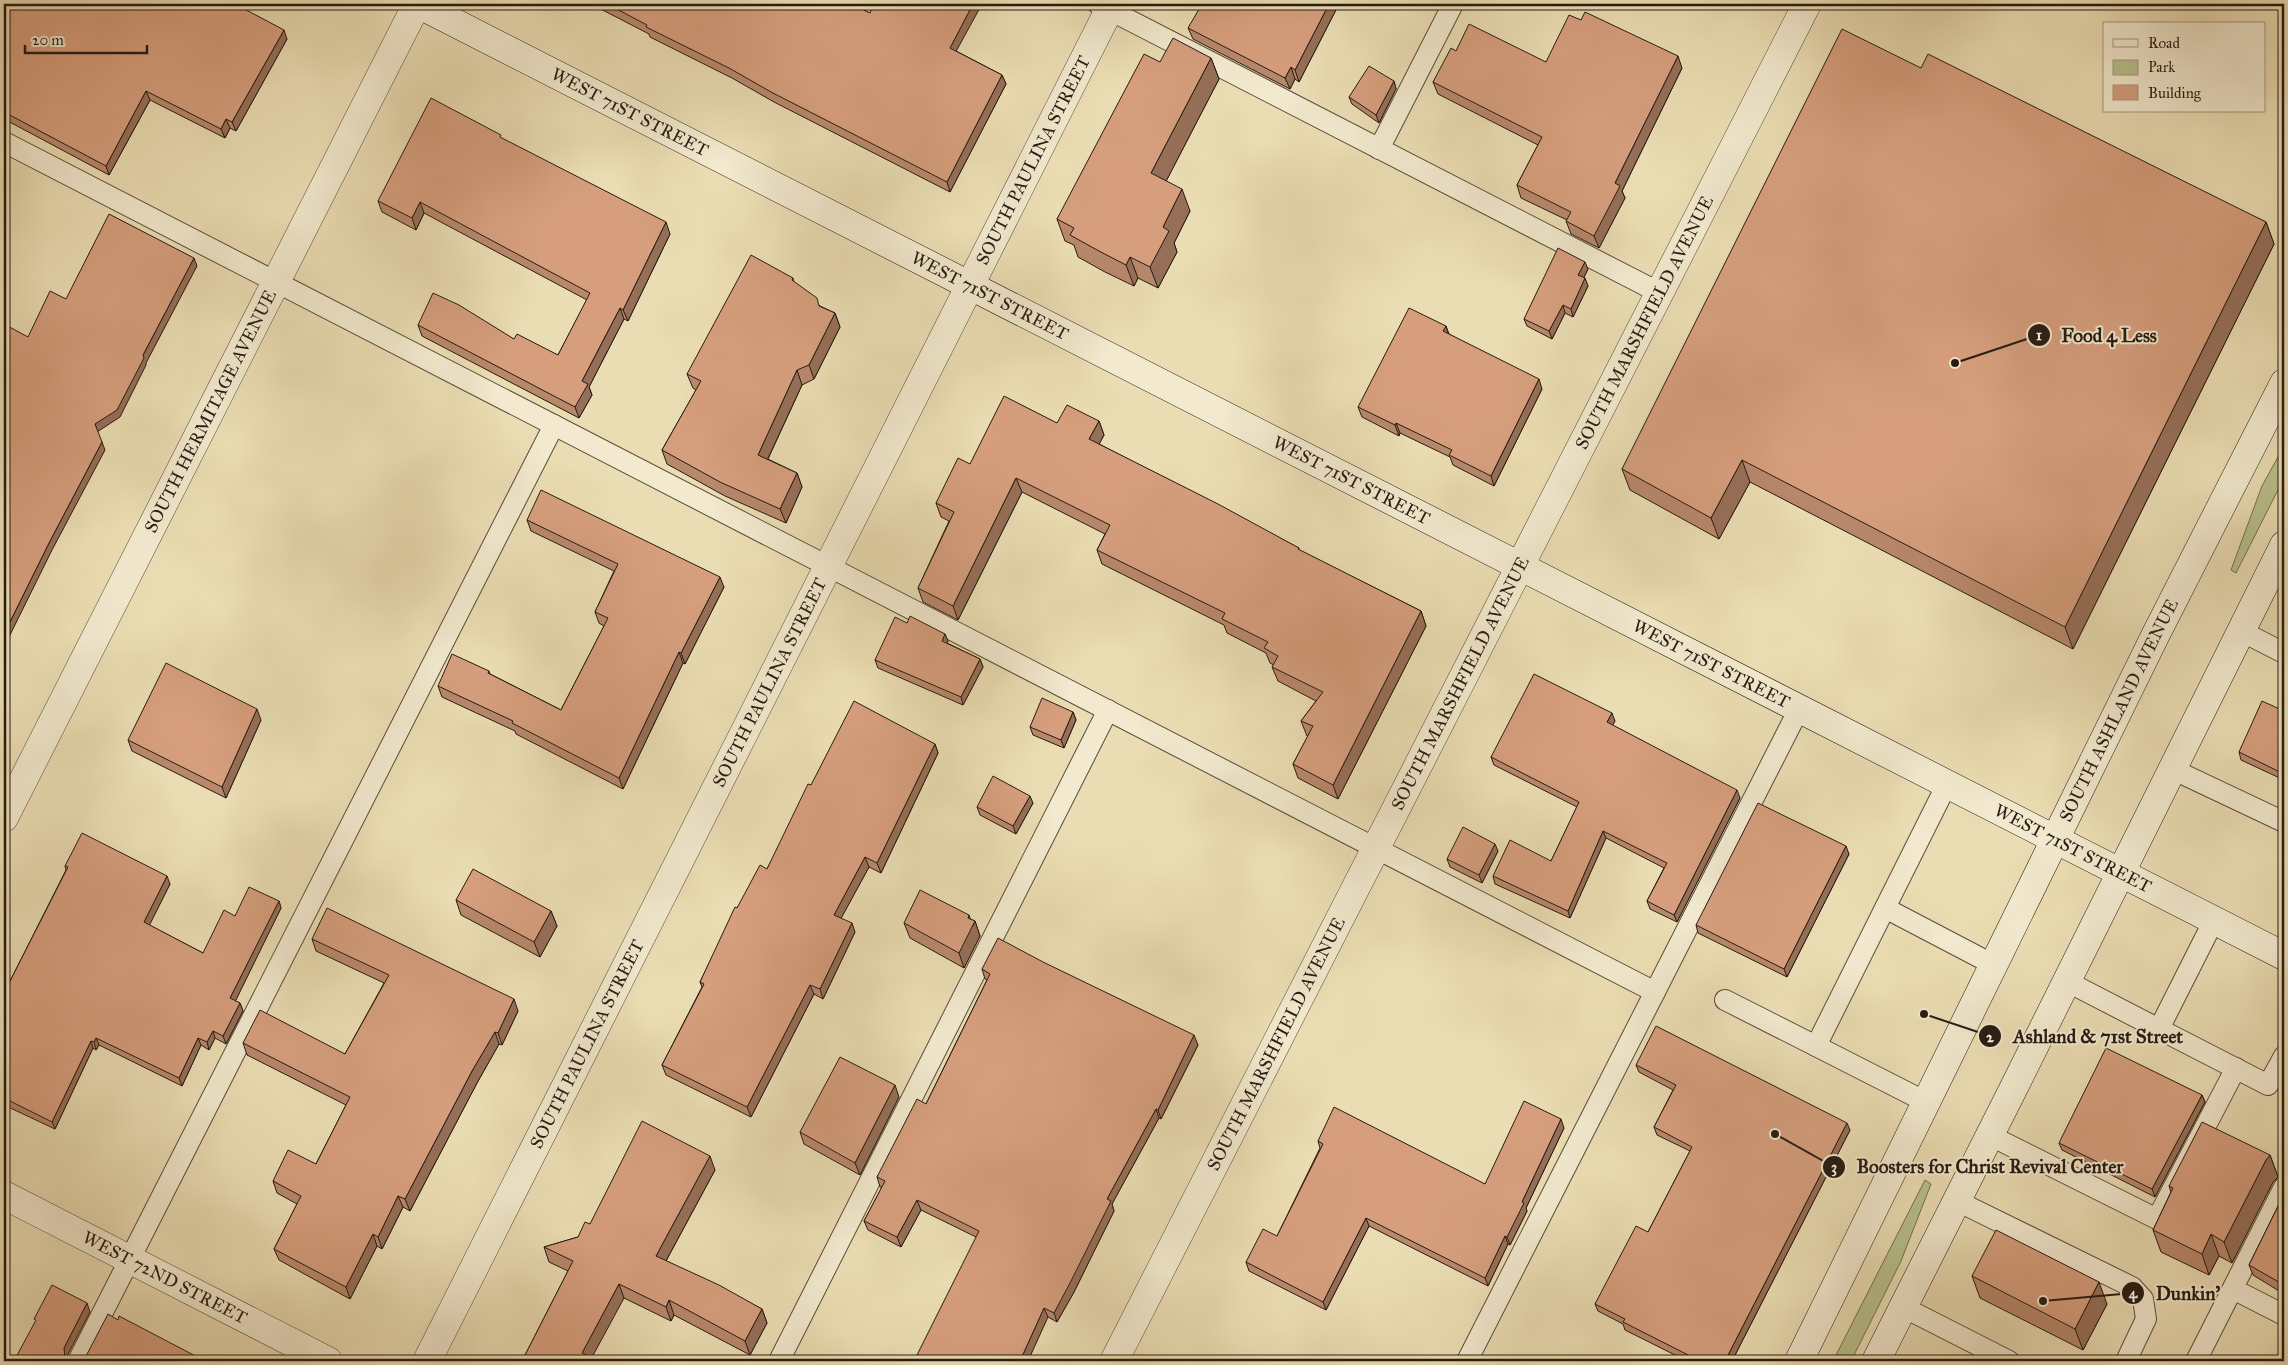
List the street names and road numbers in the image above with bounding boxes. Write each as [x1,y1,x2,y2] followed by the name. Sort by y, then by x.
[971,52,1095,268] street label: SOUTH PAULINA STREET
[548,63,712,161] street label: WEST 71ST STREET
[1570,192,1718,453] street label: SOUTH MARSHFIELD AVENUE
[908,247,1072,345] street label: WEST 71ST STREET
[140,286,281,537] street label: SOUTH HERMITAGE AVENUE
[1269,431,1434,529] street label: WEST 71ST STREET
[1386,553,1534,814] street label: SOUTH MARSHFIELD AVENUE
[708,574,831,791] street label: SOUTH PAULINA STREET
[2054,595,2183,825] street label: SOUTH ASHLAND AVENUE
[1629,615,1794,713] street label: WEST 71ST STREET
[1991,799,2155,898] street label: WEST 71ST STREET
[1202,913,1350,1174] street label: SOUTH MARSHFIELD AVENUE
[525,936,649,1152] street label: SOUTH PAULINA STREET
[79,1226,251,1329] street label: WEST 72ND STREET

